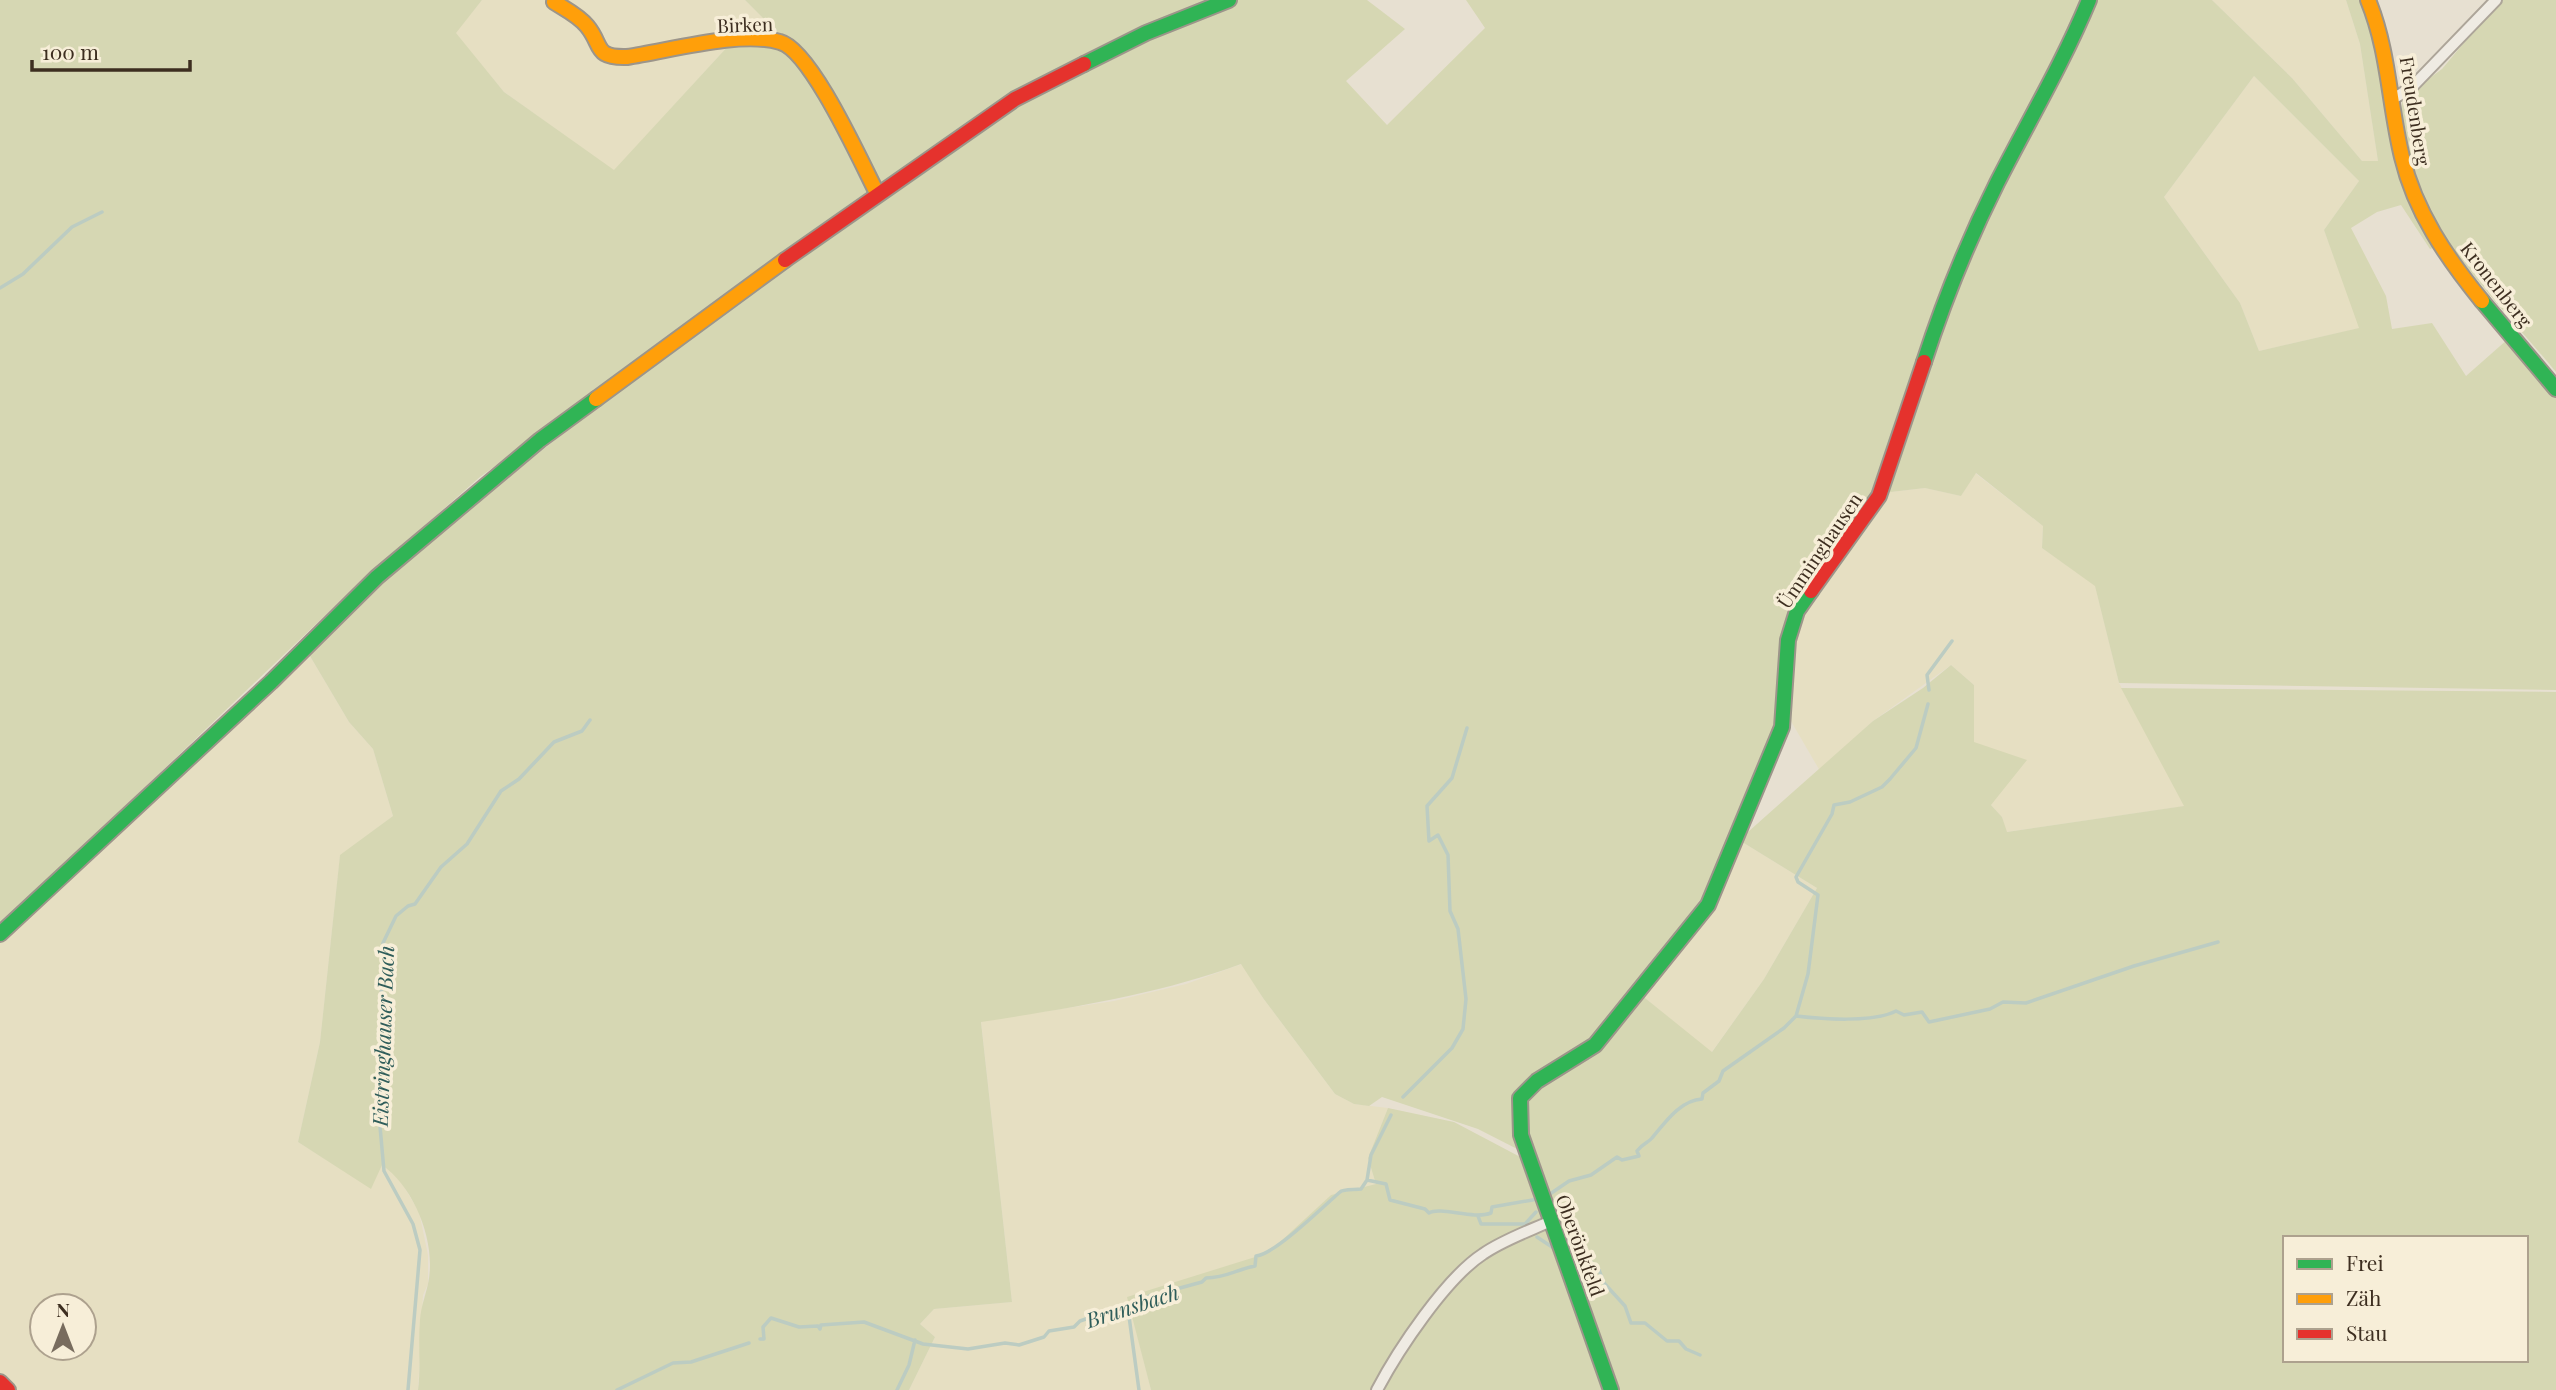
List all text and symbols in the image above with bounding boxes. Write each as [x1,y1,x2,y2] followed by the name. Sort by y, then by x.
[716,10,774,38] street label: Birken
[32,28,189,72] scale bar
[42,37,99,65] text: 100 m
[2395,54,2437,168] street label: Freudenberg
[2455,236,2539,332] street label: Kronenberg
[1771,487,1868,613] street label: Ümminghausen
[365,945,399,1128] water label: Eistringhauser Bach
[1551,1190,1611,1300] street label: Oberönkfeld
[2283,1236,2528,1362] legend
[2346,1248,2384,1276] text: Frei
[1081,1277,1182,1333] water label: Brunsbach
[2346,1283,2382,1311] text: Zäh
[28,1292,98,1362] north arrow
[56,1296,70,1322] text: N
[2346,1318,2387,1346] text: Stau

